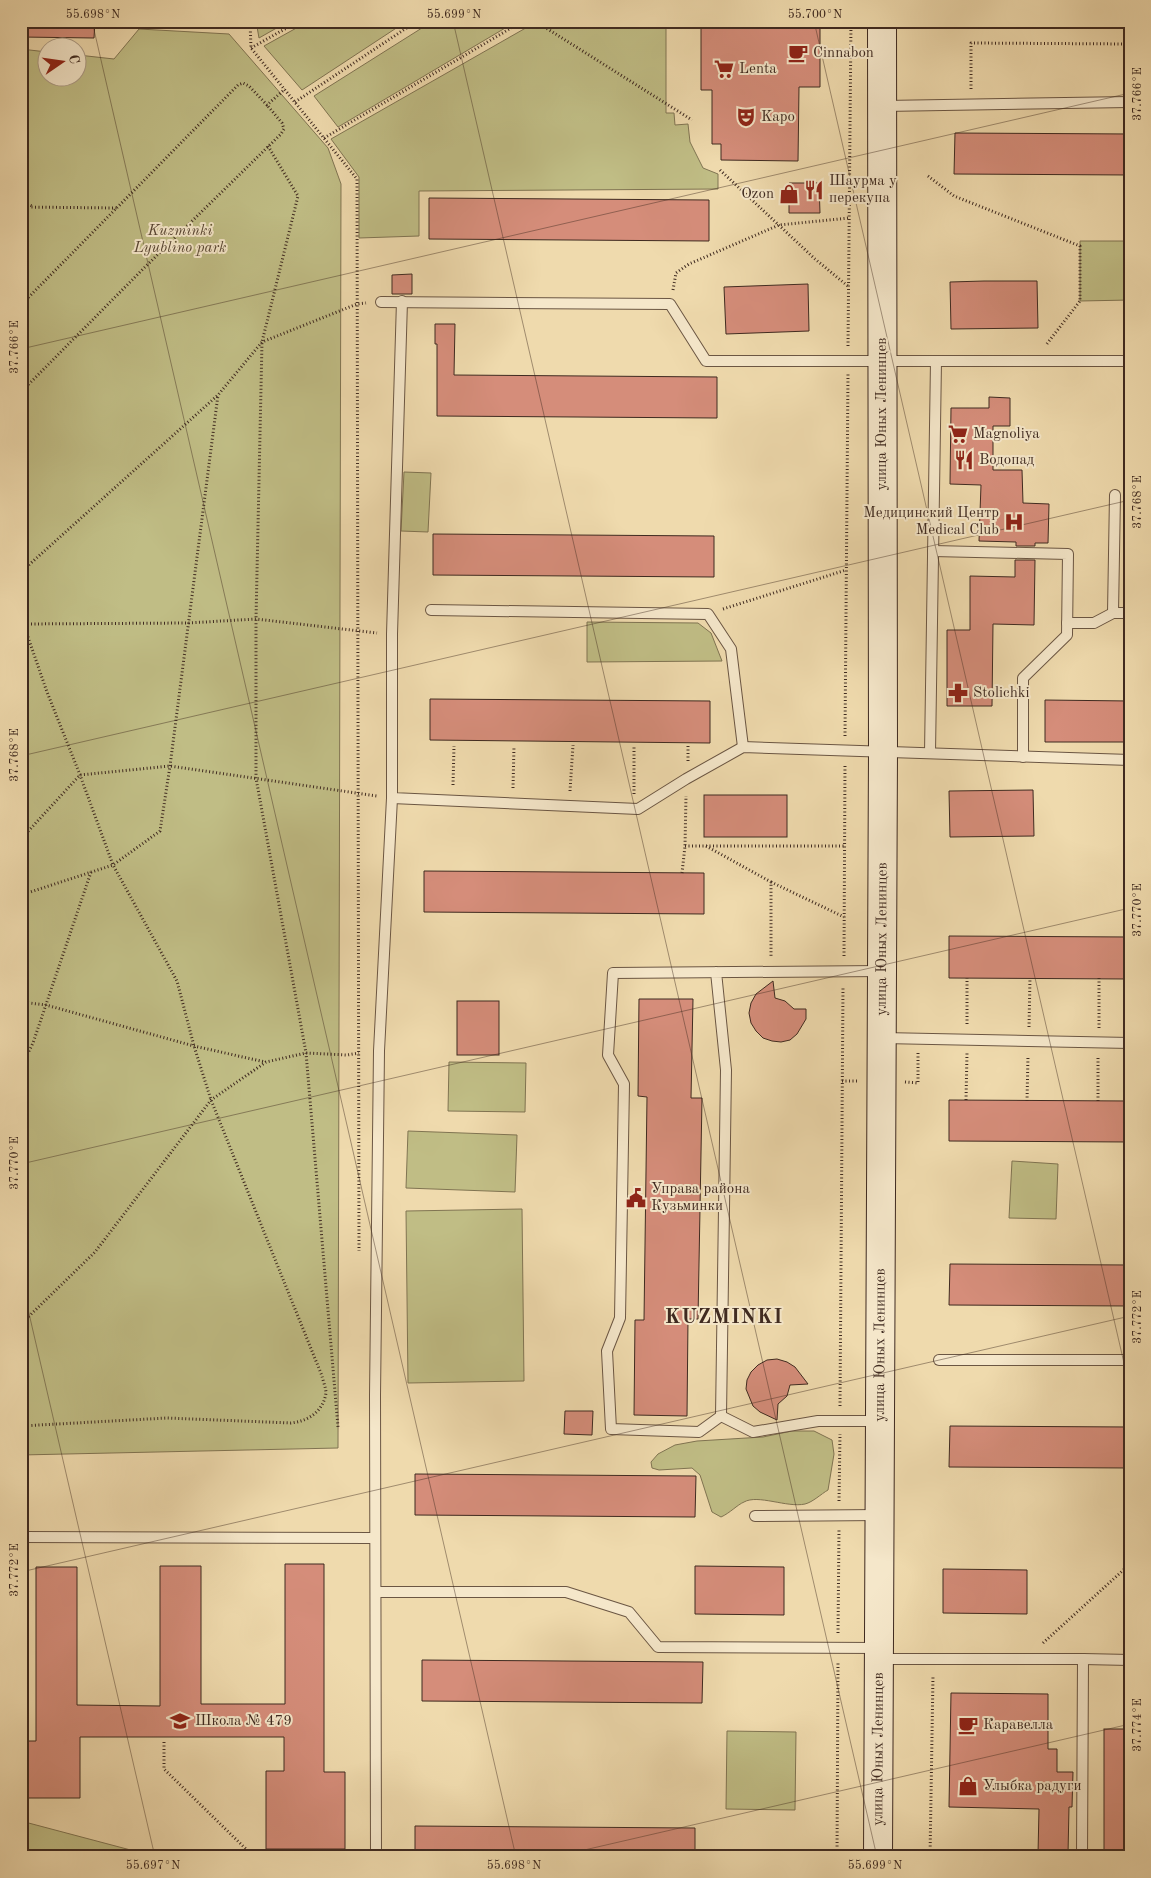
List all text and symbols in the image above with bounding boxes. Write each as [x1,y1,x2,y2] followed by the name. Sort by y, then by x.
[66,8,120,21] text: 55.698°N
[427,8,481,21] text: 55.699°N
[788,8,842,21] text: 55.700°N
[38,38,88,88] north arrow
[787,42,809,64] cafe icon: Cinnabon
[813,46,874,61] place label: Cinnabon
[66,53,82,65] text: С
[713,58,735,80] supermarket icon: Lenta
[739,62,777,77] place label: Lenta
[1132,67,1144,121] text: 37.766°E
[735,106,757,128] theatre icon: Kapo
[761,110,795,125] place label: Kapo
[829,174,897,206] place label: Шаурма у перекупа
[803,179,825,201] restaurant icon: Шаурма у перекупа
[778,183,800,205] shop icon: Ozon
[741,187,774,202] place label: Ozon
[133,224,226,256] park label: Kuzminki Lyublino park
[9,320,21,374] text: 37.766°E
[875,337,890,491] street label: улица Юных Ленинцев
[947,423,969,445] supermarket icon: Magnoliya
[973,427,1040,442] place label: Magnoliya
[953,449,975,471] restaurant icon: Водопад
[979,453,1035,468] place label: Водопад
[1132,475,1144,529] text: 37.768°E
[863,506,999,538] place label: Медицинский Центр Medical Club
[1003,511,1025,533] hospital icon: Медицинский Центр Medical Club
[947,682,969,704] pharmacy icon: Stolichki
[973,686,1030,701] place label: Stolichki
[9,728,21,782] text: 37.768°E
[874,862,890,1016] street label: улица Юных Ленинцев
[1132,883,1144,937] text: 37.770°E
[9,1136,21,1190] text: 37.770°E
[651,1182,750,1214] place label: Управа района Кузьминки
[625,1187,647,1209] public building icon: Управа района Кузьминки
[872,1268,888,1422] street label: улица Юных Ленинцев
[1132,1290,1144,1344] text: 37.772°E
[665,1308,783,1328] district label: KUZMINKI
[9,1543,21,1597] text: 37.772°E
[871,1672,886,1826] street label: улица Юных Ленинцев
[1132,1698,1144,1752] text: 37.774°E
[169,1710,191,1732] school or university icon: Школа № 479
[195,1714,292,1729] place label: Школа № 479
[957,1714,979,1736] cafe icon: Каравелла
[983,1718,1054,1733] place label: Каравелла
[957,1775,979,1797] shop icon: Улыбка радуги
[983,1779,1082,1794] place label: Улыбка радуги
[126,1859,180,1872] text: 55.697°N
[487,1859,541,1872] text: 55.698°N
[848,1859,902,1872] text: 55.699°N

